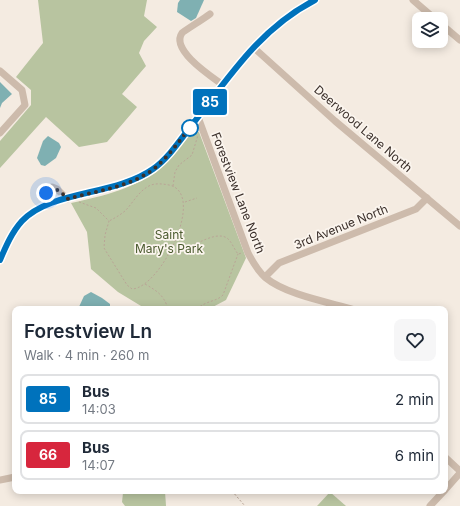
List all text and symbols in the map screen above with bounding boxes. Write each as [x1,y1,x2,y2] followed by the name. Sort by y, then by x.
[412,12,448,48] map controls
[412,12,448,48] button: layers
[311,82,415,175] street label: Deerwood Lane North
[192,89,228,115] line badge: 85
[201,93,219,110] text: 85
[181,119,199,137] unlabelled marker
[208,130,268,255] street label: Forestview Lane North
[36,183,56,203] your location
[292,201,390,252] street label: 3rd Avenue North
[135,227,203,256] park label: Saint Mary's Park
[394,319,436,361] button: heart
[24,320,152,343] text: Forestview Ln
[24,347,149,363] text: Walk · 4 min · 260 m
[82,382,110,401] text: Bus
[39,390,57,407] text: 85
[395,390,434,409] text: 2 min
[82,401,116,417] text: 14:03
[82,438,110,457] text: Bus
[39,446,57,463] text: 66
[395,446,434,465] text: 6 min
[82,457,115,473] text: 14:07

